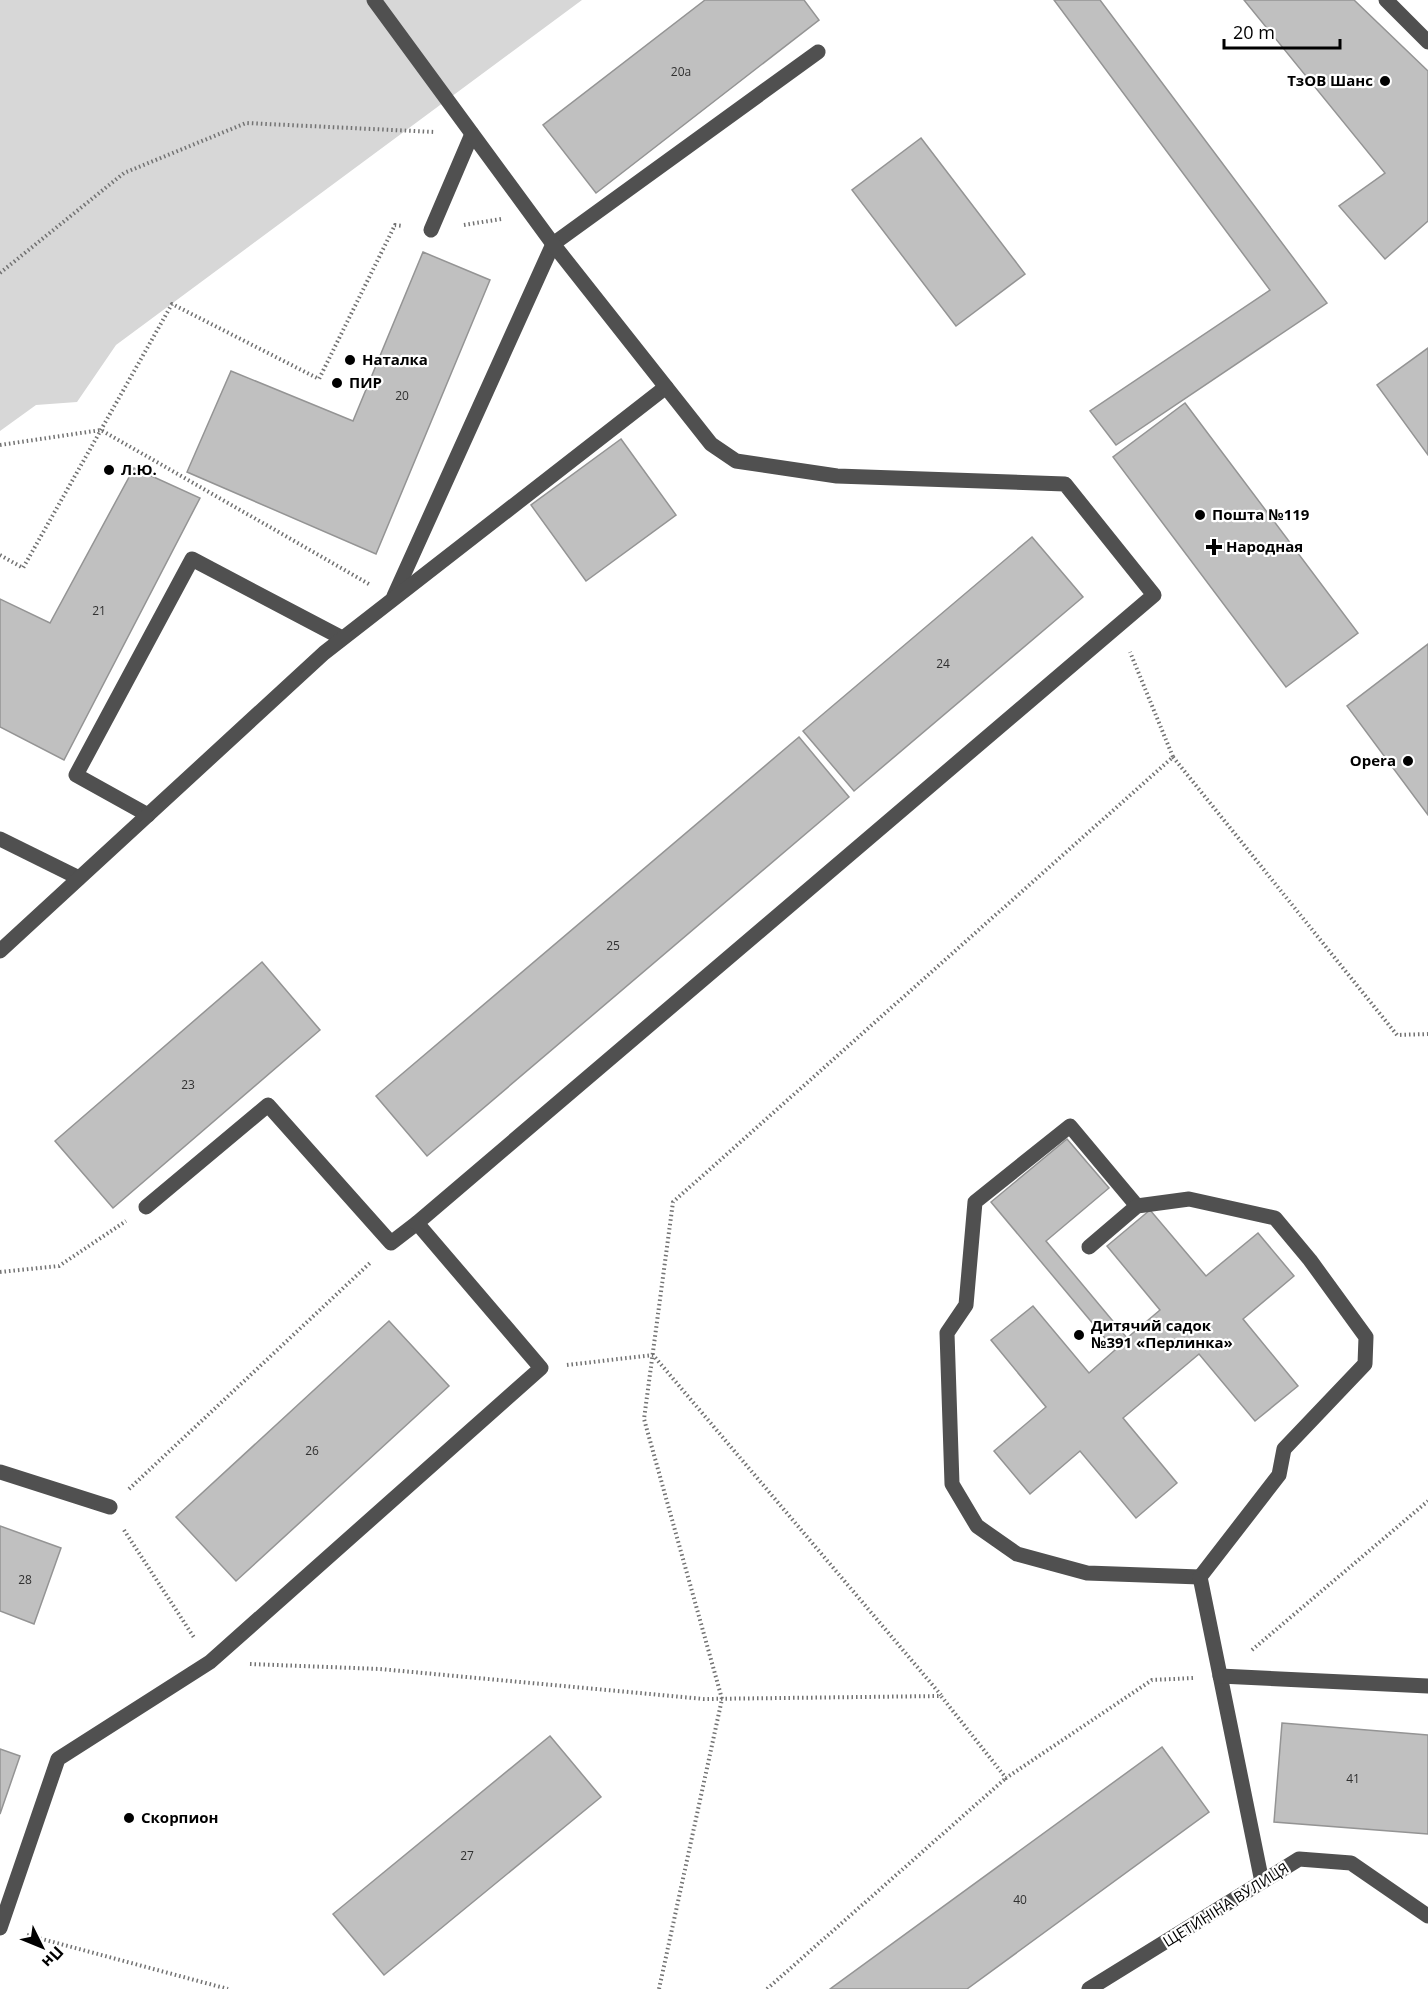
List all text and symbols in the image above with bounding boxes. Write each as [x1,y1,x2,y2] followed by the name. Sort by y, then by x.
[1224,12,1340,50] scale bar
[1233,20,1275,44] text: 20 m
[671,63,691,80] house number: 20а
[1287,70,1373,90] place label: ТзОВ Шанс
[1378,74,1392,88] marker: ТзОВ Шанс
[362,349,428,369] place label: Наталка
[343,353,357,367] marker: Наталка
[349,372,382,392] place label: ПИР
[330,376,344,390] marker: ПИР
[395,387,409,404] house number: 20
[121,459,157,479] place label: Л.Ю.
[102,463,116,477] marker: Л.Ю.
[1212,504,1310,524] place label: Пошта №119
[1193,508,1207,522] marker: Пошта №119
[1226,536,1303,556] place label: Народная
[1207,540,1221,554] marker: Народная
[92,602,106,619] house number: 21
[936,655,950,672] house number: 24
[1350,750,1396,770] place label: Opera
[1401,754,1415,768] marker: Opera
[606,937,620,954] house number: 25
[181,1076,195,1093] house number: 23
[1091,1315,1233,1352] place label: Дитячий садок №391 «Перлинка»
[1072,1328,1086,1342] marker: Дитячий садок №391 «Перлинка»
[305,1442,319,1459] house number: 26
[18,1571,32,1588] house number: 28
[1346,1770,1360,1787] house number: 41
[141,1807,218,1827] place label: Скорпион
[122,1811,136,1825] marker: Скорпион
[460,1847,474,1864] house number: 27
[1159,1857,1292,1951] street label: ЩЕТИНІНА ВУЛИЦЯ
[1013,1891,1027,1908] house number: 40
[12,1917,72,1977] north arrow
[37,1941,69,1973] text: Пн

